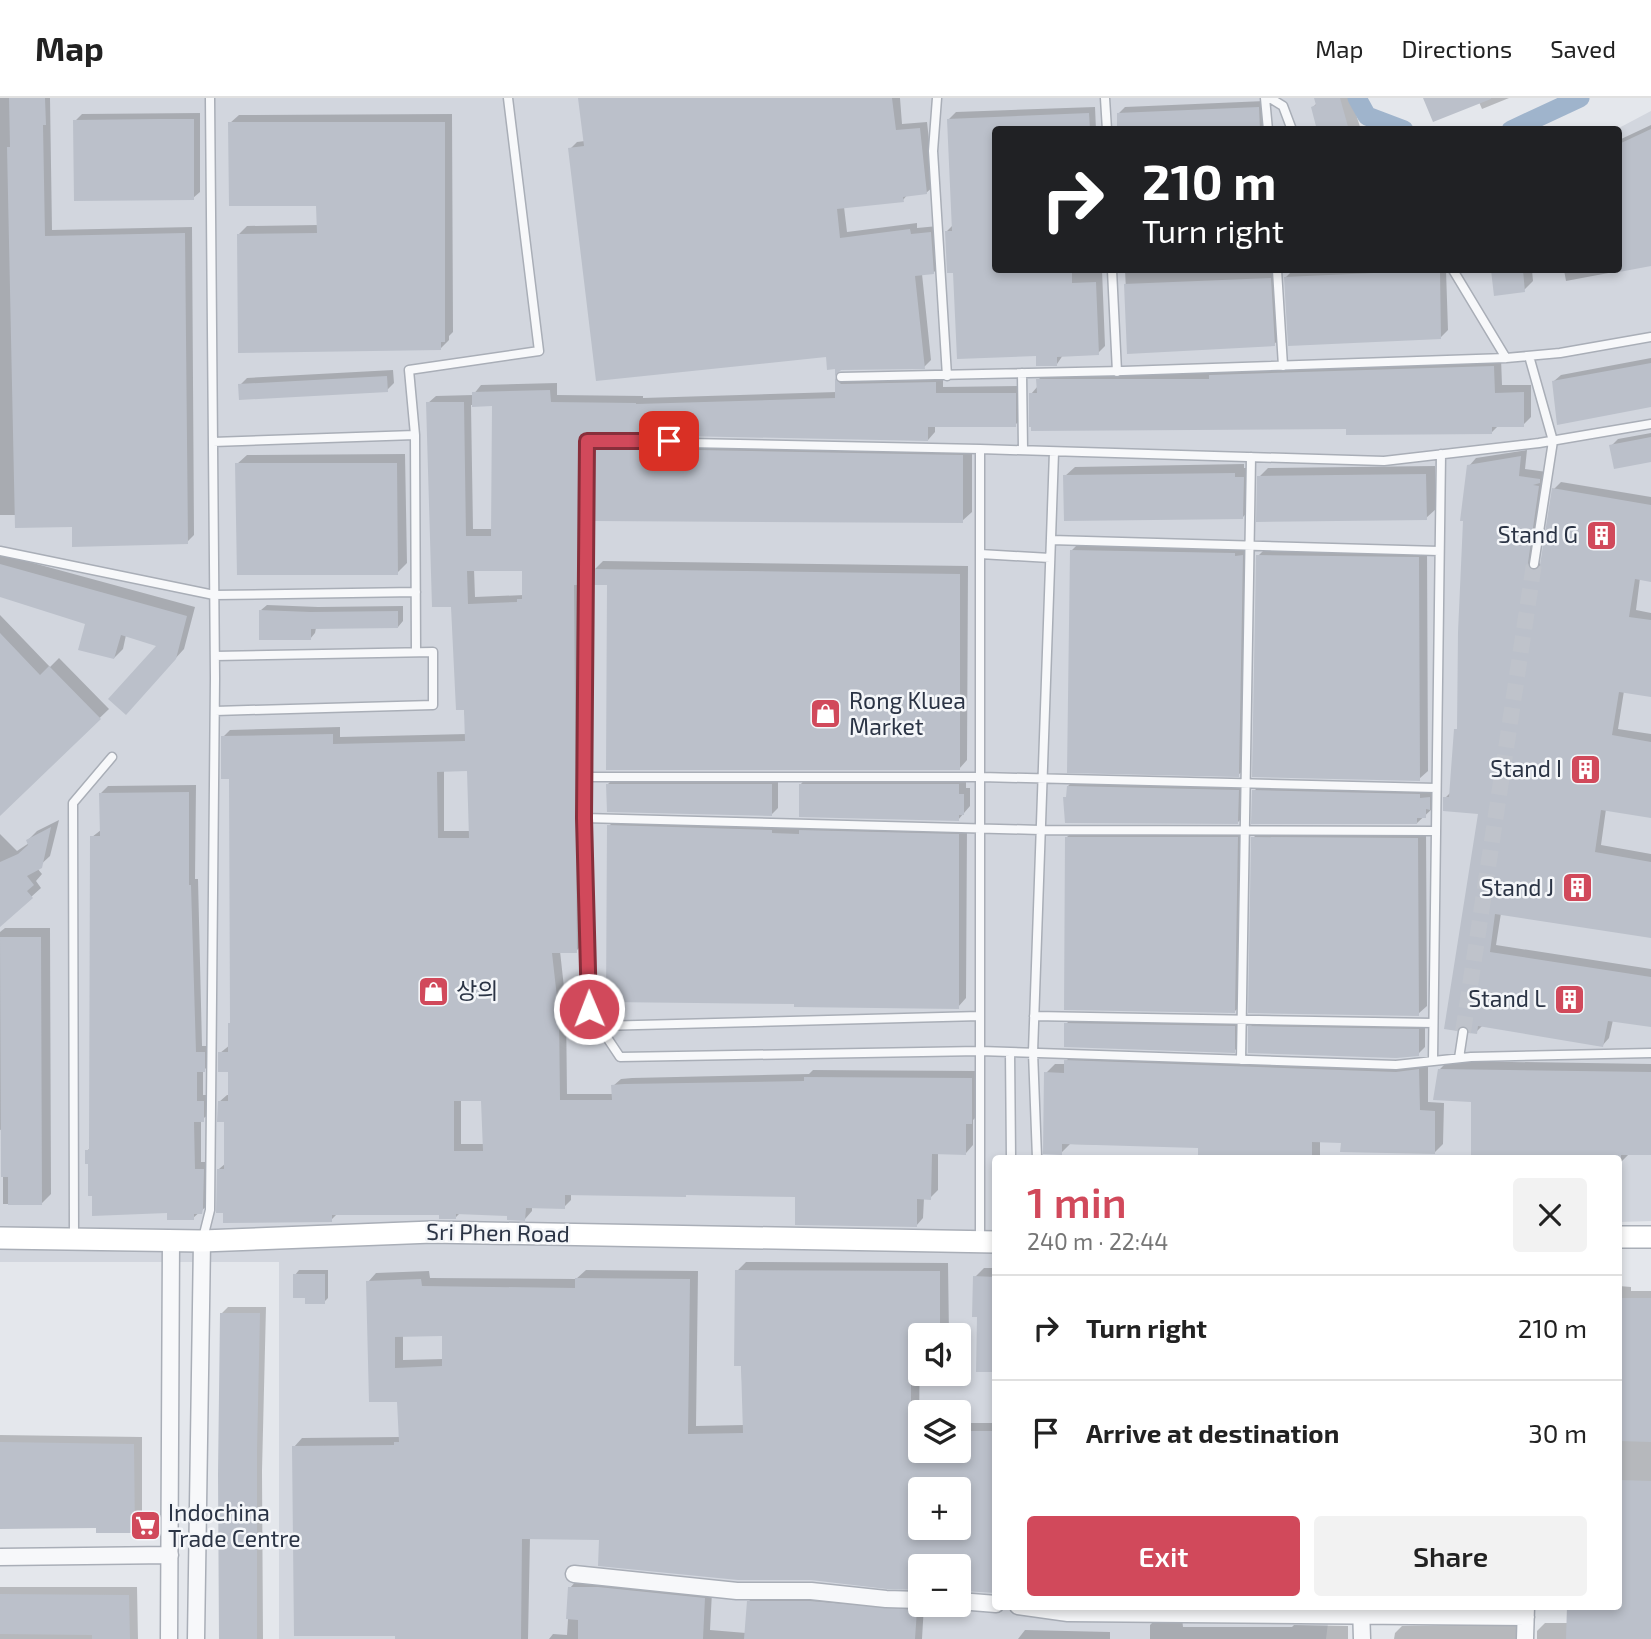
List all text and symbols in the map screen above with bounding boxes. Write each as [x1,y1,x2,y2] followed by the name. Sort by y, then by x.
[35,28,104,68] text: Map
[1315,34,1363,63] text: Map
[1401,34,1512,63] text: Directions
[1550,34,1616,63] text: Saved
[1142,151,1276,210] text: 210 m
[1027,154,1118,245] icon: right
[1142,211,1284,249] text: Turn right
[639,411,699,471] pin
[650,422,688,460] icon: arrive
[1584,518,1618,552] building icon: Stand G
[1498,520,1578,548] place label: Stand G
[849,686,966,740] place label: Rong Kluea Market
[809,697,843,731] shop icon: Rong Kluea Market
[1568,752,1602,786] building icon: Stand I
[1490,754,1562,782] place label: Stand I
[1560,871,1594,905] building icon: Stand J
[1481,873,1554,901] place label: Stand J
[552,972,626,1046] position arrow
[416,974,450,1008] shop icon: 상의
[456,976,498,1004] place label: 상의
[1552,982,1586,1016] building icon: Stand L
[1468,984,1546,1012] place label: Stand L
[1027,1176,1127,1226] text: 1 min
[1513,1178,1587,1252] button: close
[426,1217,570,1247] street label: Sri Phen Road
[1027,1227,1168,1255] text: 240 m · 22:44
[1027,1309,1065,1347] icon: right
[1086,1312,1207,1343] text: Turn right
[1518,1312,1587,1343] text: 210 m
[908,1323,971,1617] map controls
[908,1323,971,1386] button: sound
[908,1400,971,1463] button: layers
[1027,1414,1065,1452] icon: arrive
[1086,1417,1339,1448] text: Arrive at destination
[1528,1417,1587,1448] text: 30 m
[908,1477,971,1540] button: +
[168,1498,301,1552] place label: Indochina Trade Centre
[128,1509,162,1543] supermarket icon: Indochina Trade Centre
[1027,1516,1300,1596] button: Exit
[1314,1516,1587,1596] button: Share
[908,1554,971,1617] button: −

